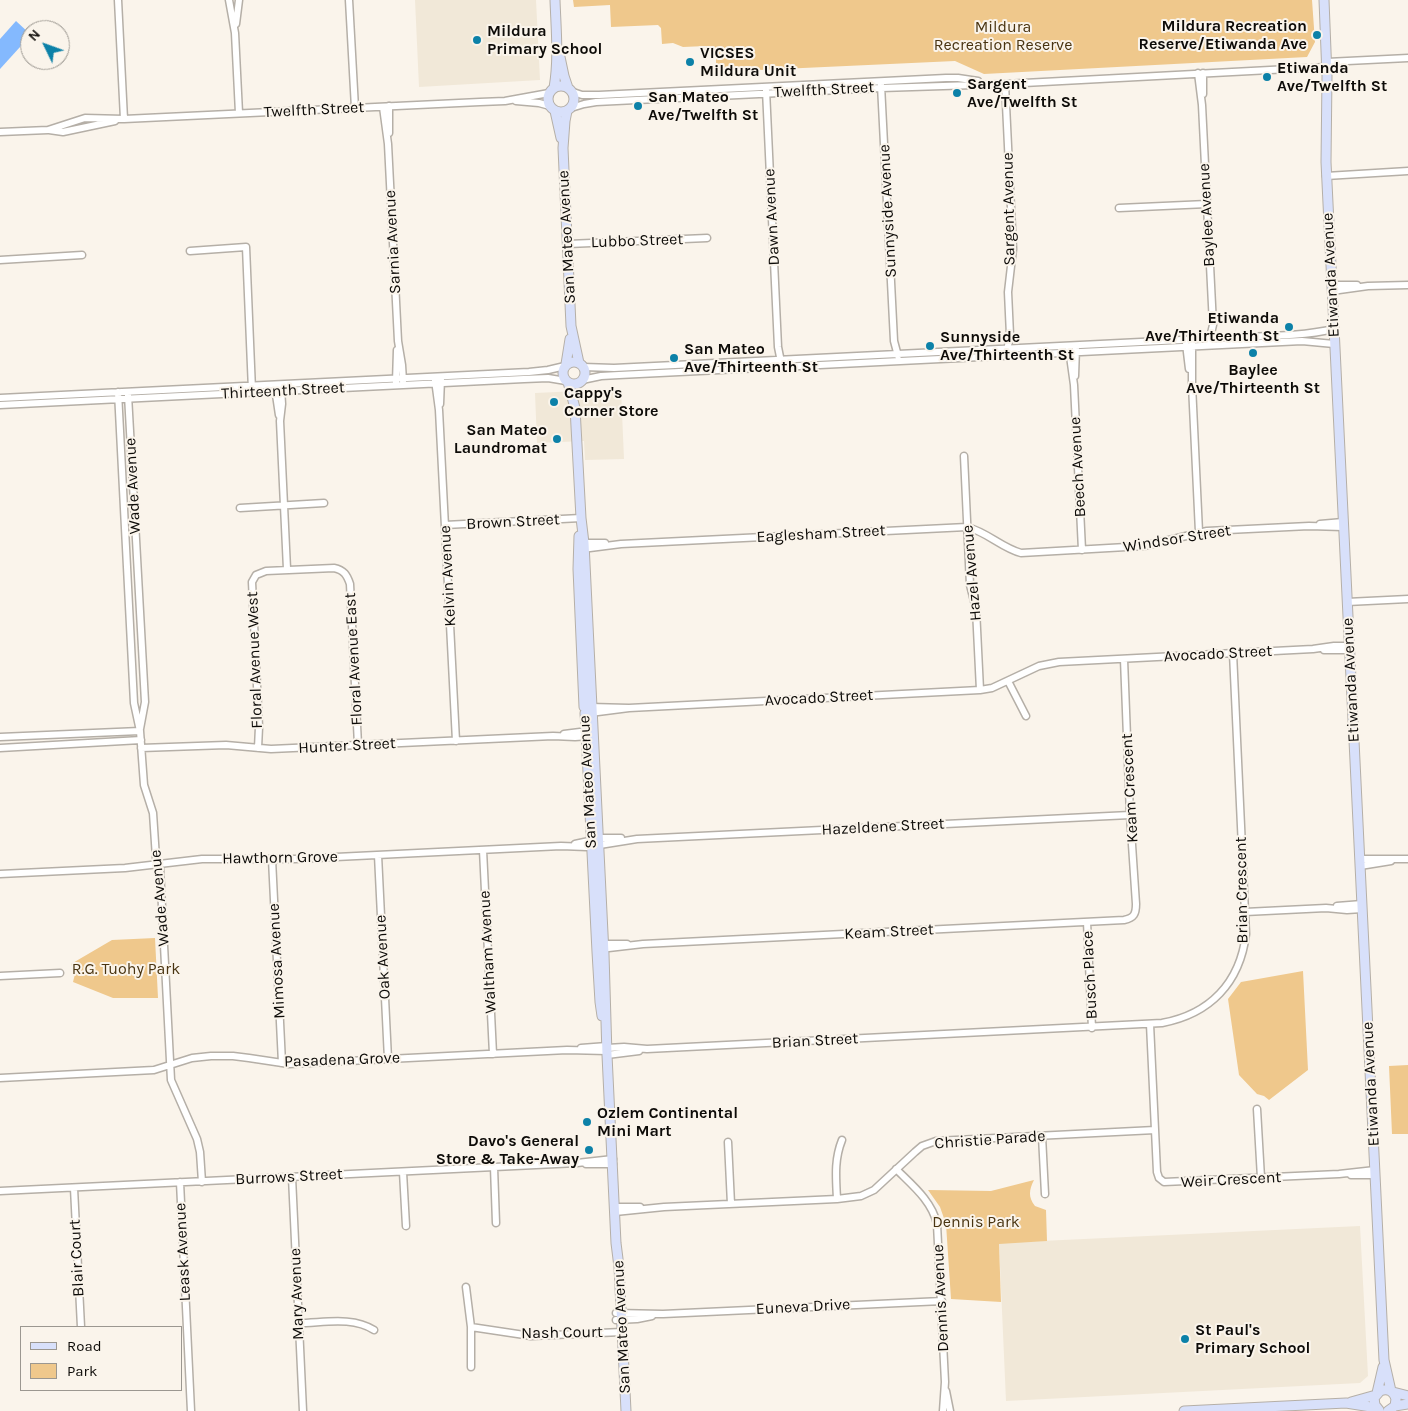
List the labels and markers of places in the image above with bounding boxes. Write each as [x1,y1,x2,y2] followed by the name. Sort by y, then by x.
[1139,16,1307,54] place label: Mildura Recreation Reserve/Etiwanda Ave
[487,21,602,59] place label: Mildura Primary School
[1311,29,1323,41] marker: Mildura Recreation Reserve/Etiwanda Ave
[471,34,483,46] marker: Mildura Primary School
[700,43,796,81] place label: VICSES Mildura Unit
[684,56,696,68] marker: VICSES Mildura Unit
[1277,58,1387,96] place label: Etiwanda Ave/Twelfth St
[1261,71,1273,83] marker: Etiwanda Ave/Twelfth St
[967,74,1077,112] place label: Sargent Ave/Twelfth St
[648,87,758,125] place label: San Mateo Ave/Twelfth St
[951,87,963,99] marker: Sargent Ave/Twelfth St
[632,100,644,112] marker: San Mateo Ave/Twelfth St
[1145,308,1279,346] place label: Etiwanda Ave/Thirteenth St
[1283,321,1295,333] marker: Etiwanda Ave/Thirteenth St
[940,327,1074,365] place label: Sunnyside Ave/Thirteenth St
[684,339,818,377] place label: San Mateo Ave/Thirteenth St
[924,340,936,352] marker: Sunnyside Ave/Thirteenth St
[1247,347,1259,359] marker: Baylee Ave/Thirteenth St
[668,352,680,364] marker: San Mateo Ave/Thirteenth St
[1186,360,1320,398] place label: Baylee Ave/Thirteenth St
[564,383,659,421] place label: Cappy's Corner Store
[548,396,560,408] marker: Cappy's Corner Store
[454,420,547,458] place label: San Mateo Laundromat
[551,433,563,445] marker: San Mateo Laundromat
[597,1103,738,1141] place label: Ozlem Continental Mini Mart
[581,1116,593,1128] marker: Ozlem Continental Mini Mart
[436,1131,579,1169] place label: Davo's General Store & Take-Away
[583,1144,595,1156] marker: Davo's General Store & Take-Away
[1195,1320,1310,1358] place label: St Paul's Primary School
[1179,1333,1191,1345] marker: St Paul's Primary School

